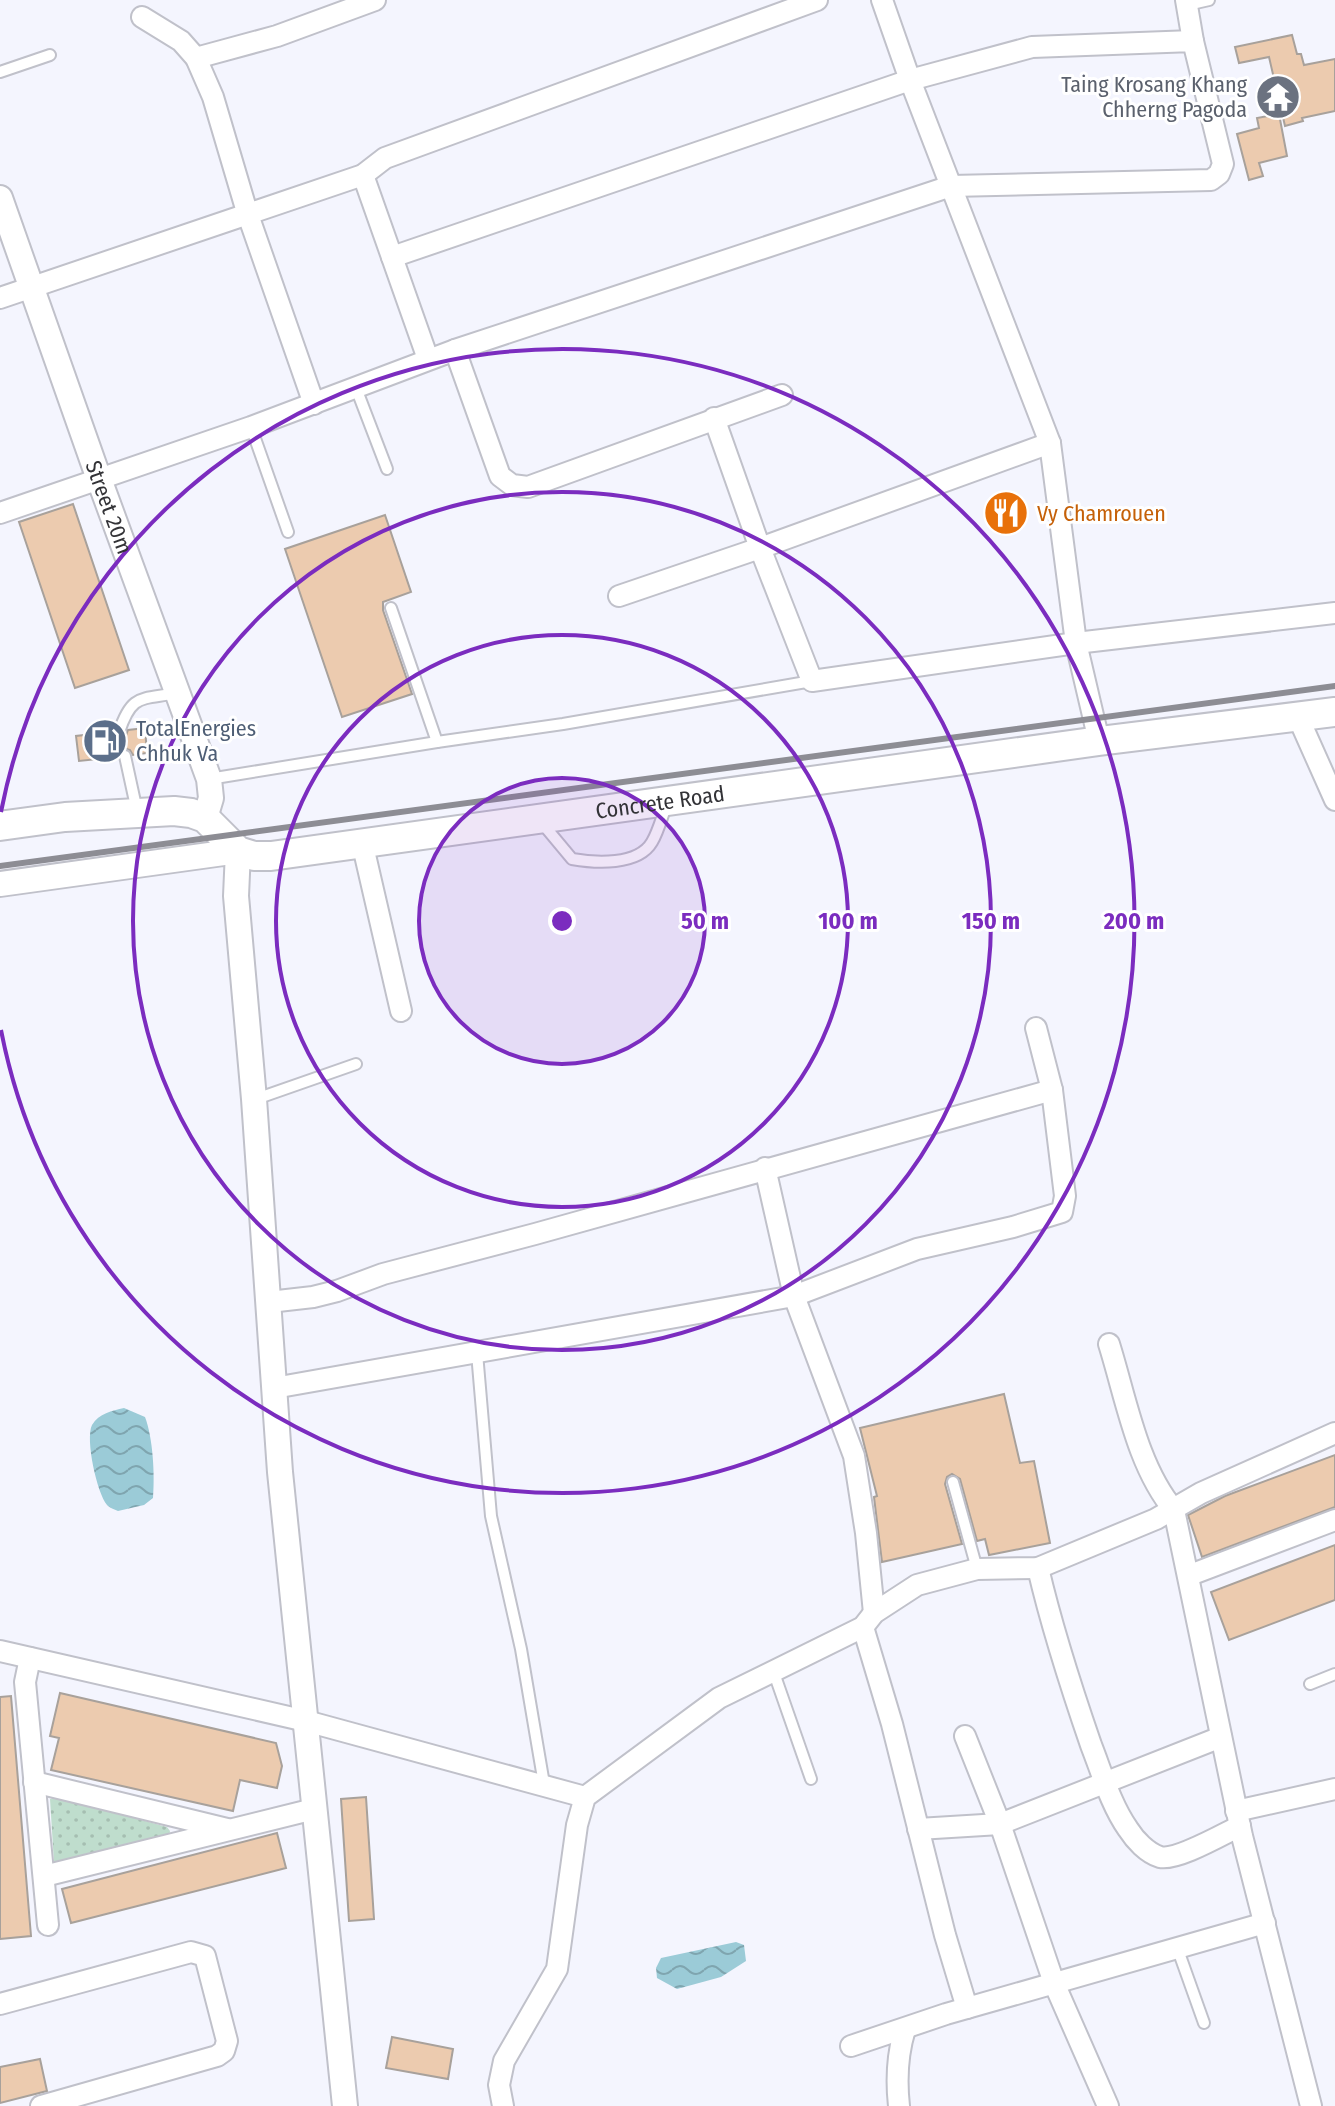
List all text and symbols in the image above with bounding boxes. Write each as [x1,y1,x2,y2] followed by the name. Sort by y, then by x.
[1061,71,1248,123] place label: Taing Krosang Khang Chherng Pagoda
[1254,73,1302,121] temple icon: Taing Krosang Khang Chherng Pagoda
[80,457,138,558] street label: Street 20m
[982,489,1030,537] restaurant icon: Vy Chamrouen
[1037,500,1166,527] place label: Vy Chamrouen
[136,715,256,767] place label: TotalEnergies Chhuk Va
[81,717,129,765] fuel station icon: TotalEnergies Chhuk Va
[594,780,726,825] street label: Concrete Road
[548,907,576,935] centre of rings
[681,907,729,935] text: 50 m
[818,907,878,935] text: 100 m
[962,907,1020,935] text: 150 m
[1103,907,1164,935] text: 200 m

